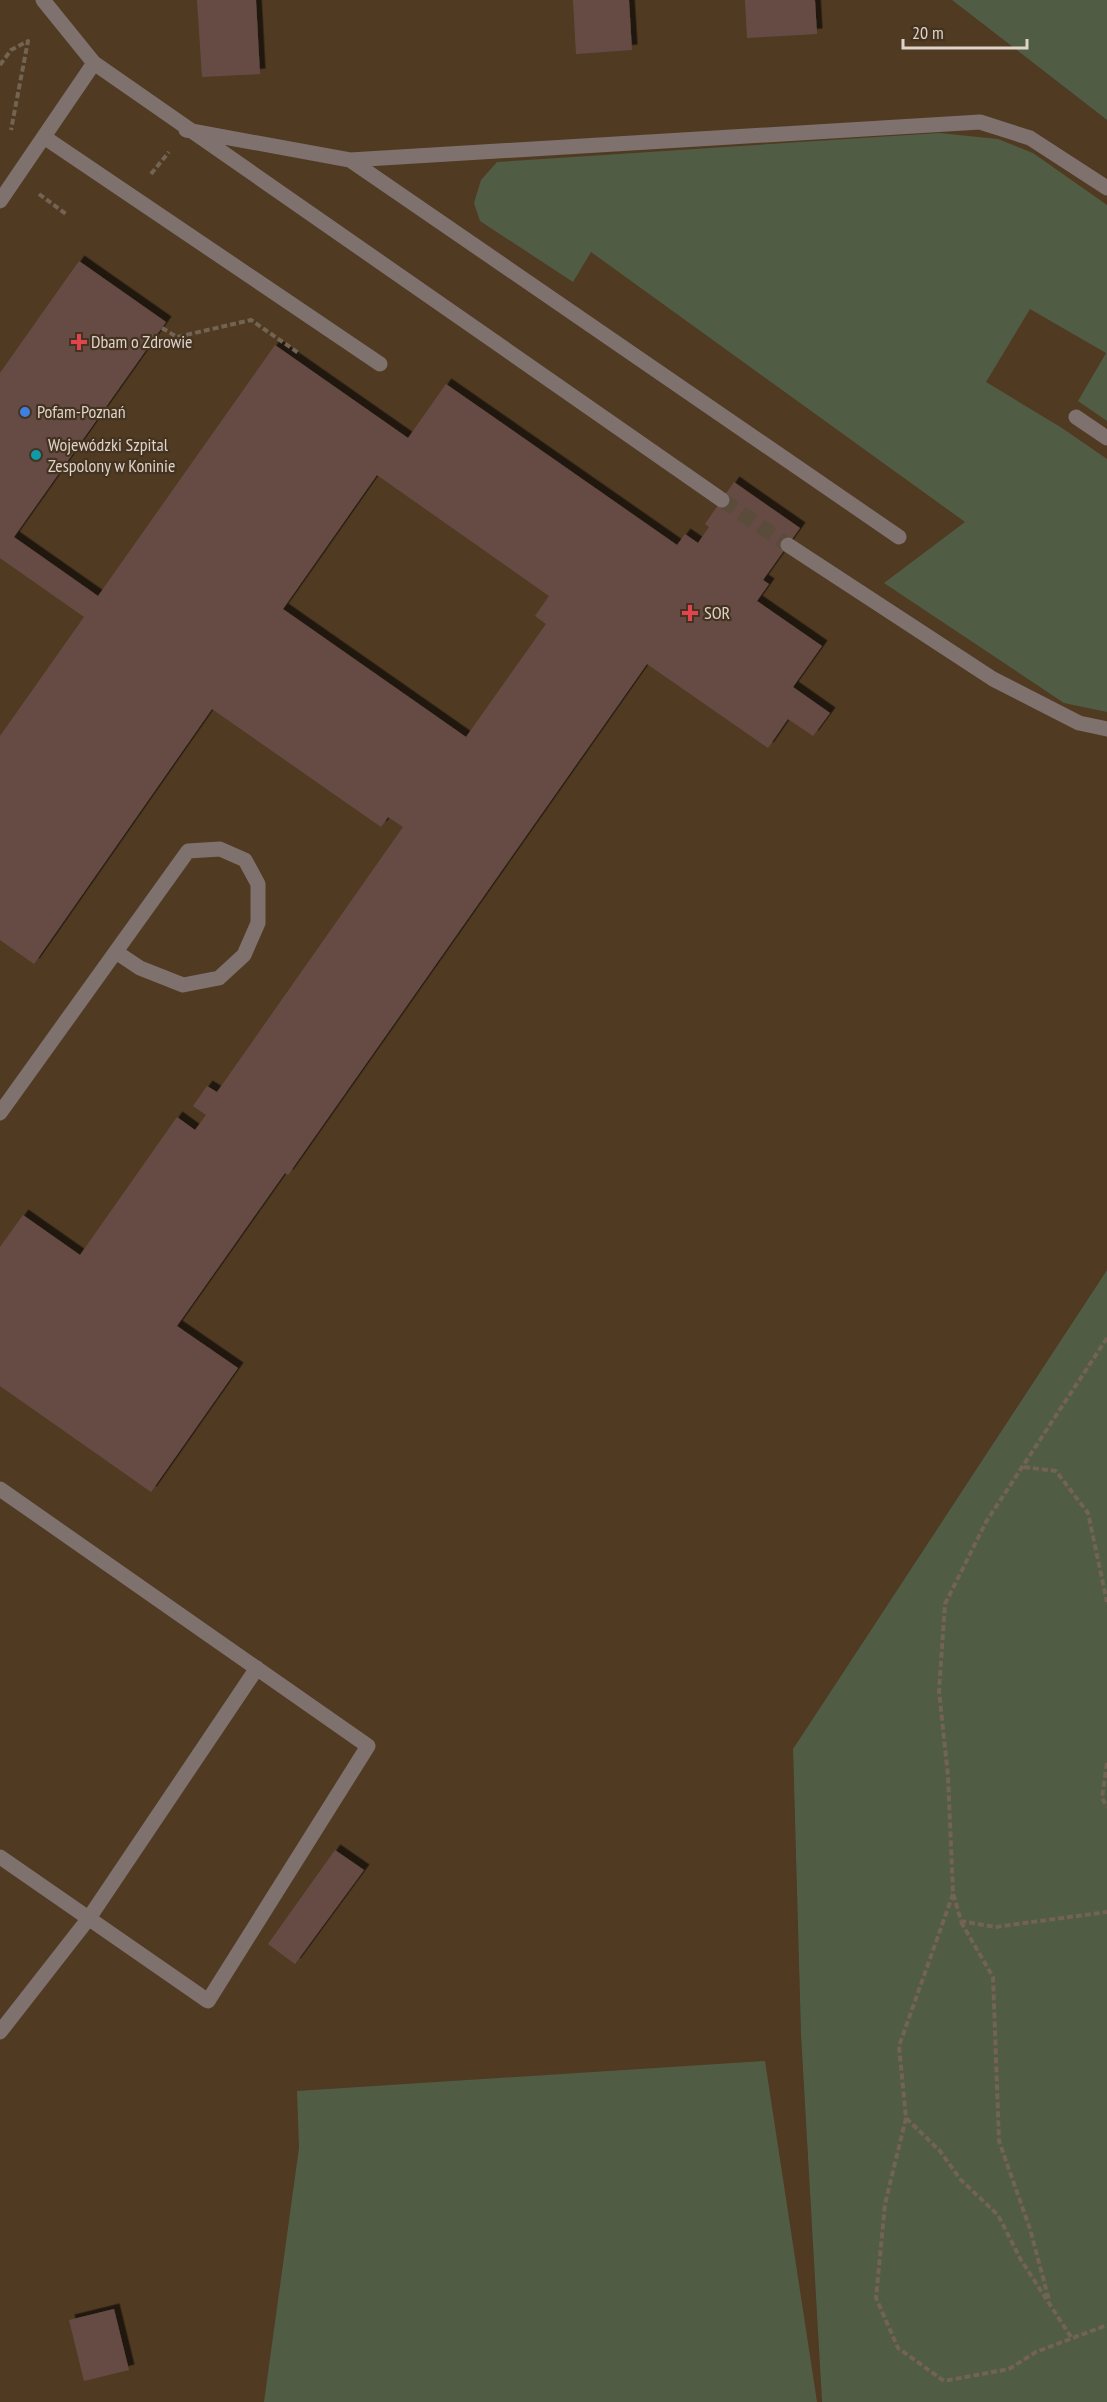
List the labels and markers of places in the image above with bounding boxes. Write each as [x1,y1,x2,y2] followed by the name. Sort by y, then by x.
[91,330,193,353] place label: Dbam o Zdrowie
[72,335,86,349] marker: Dbam o Zdrowie
[37,400,126,423] place label: Pofam-Poznań
[18,405,32,419] marker: Pofam-Poznań
[48,433,175,477] place label: Wojewódzki Szpital Zespolony w Koninie
[29,448,43,462] marker: Wojewódzki Szpital Zespolony w Koninie
[704,601,731,624] place label: SOR
[681,604,699,622] marker: SOR

